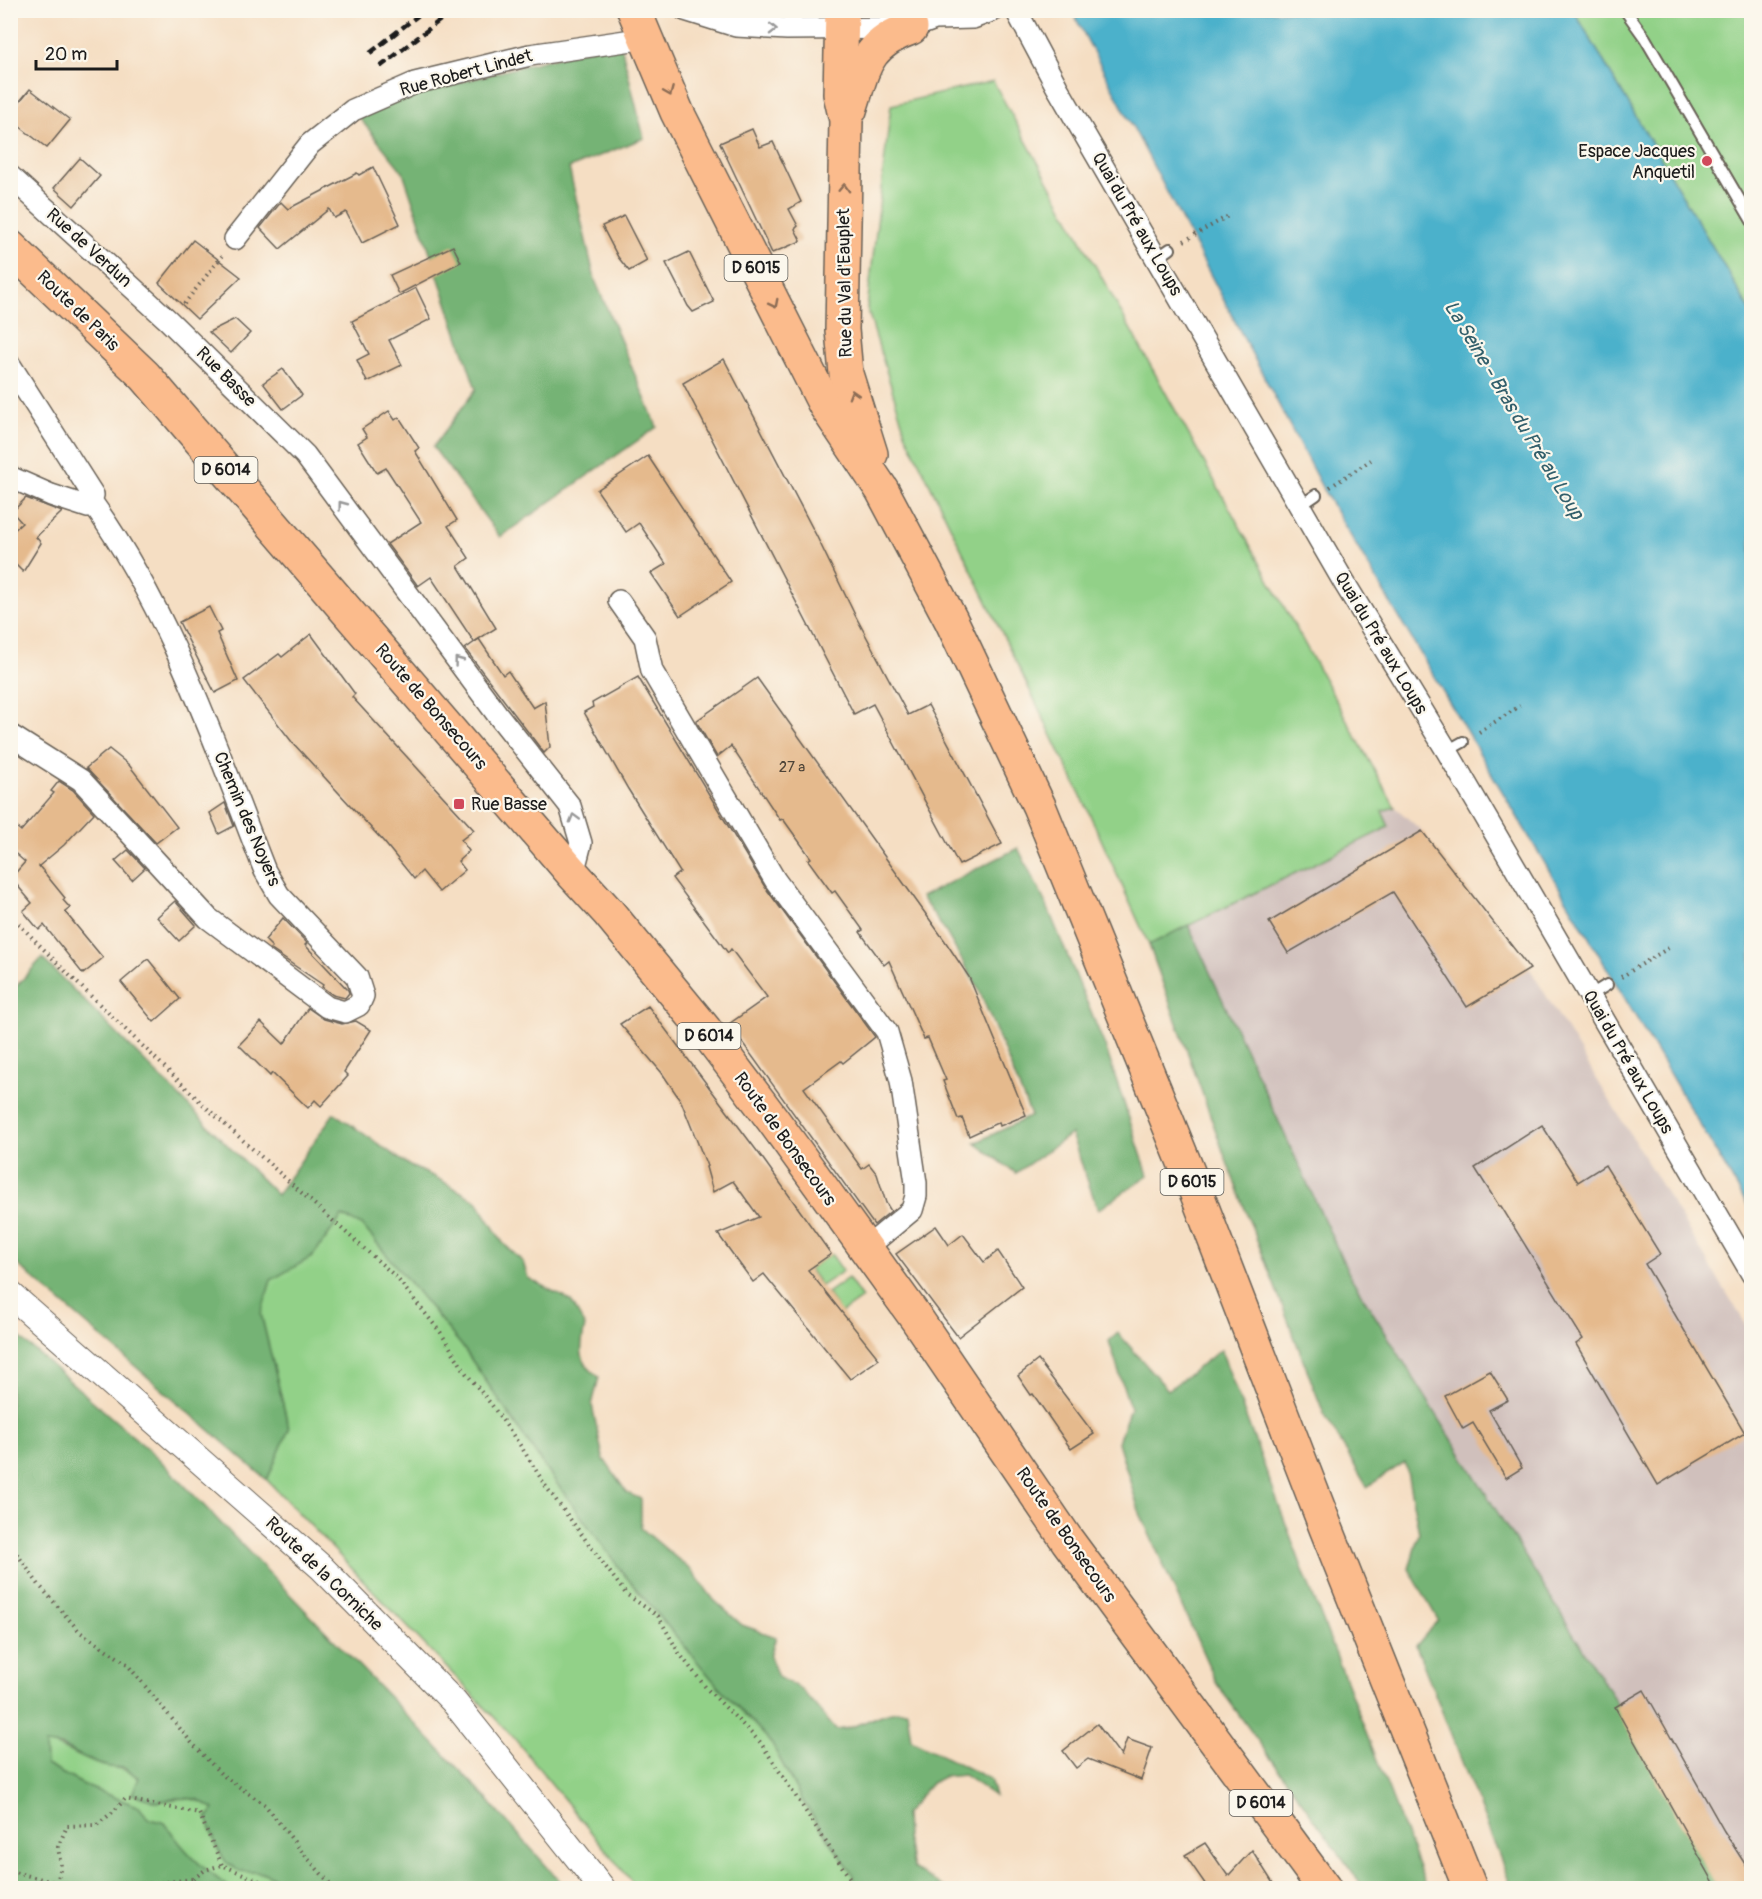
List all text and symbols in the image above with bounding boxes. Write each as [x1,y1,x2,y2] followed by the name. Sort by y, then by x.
[768,23,777,35] one-way arrow
[36,33,117,71] scale bar
[45,43,87,66] text: 20 m
[397,44,535,102] street label: Rue Robert Lindet
[662,85,674,96] one-way arrow
[1578,140,1695,184] place label: Espace Jacques Anquetil
[1086,148,1188,300] street label: Quai du Pré aux Loups
[1700,154,1714,168] marker: Espace Jacques Anquetil
[838,183,851,192] one-way arrow
[41,203,137,293] street label: Rue de Verdun
[832,208,858,358] street label: Rue du Val d'Eauplet
[724,255,788,281] road number: D 6015
[32,266,124,356] street label: Route de Paris
[1439,296,1590,525] water label: La Seine - Bras du Pré au Loup
[767,298,779,309] one-way arrow
[191,342,261,412] street label: Rue Basse
[848,389,860,400] one-way arrow
[194,457,258,483] road number: D 6014
[338,500,349,511] one-way arrow
[1329,568,1433,718] street label: Quai du Pré aux Loups
[370,639,492,775] street label: Route de Bonsecours
[454,657,465,668] one-way arrow
[208,748,286,890] street label: Chemin des Noyers
[779,758,805,777] house number: 27 a
[471,793,547,816] place label: Rue Basse
[452,797,466,811] marker: Rue Basse
[568,813,581,823] one-way arrow
[1577,986,1679,1138] street label: Quai du Pré aux Loups
[678,1023,740,1049] road number: D 6014
[729,1068,841,1210] street label: Route de Bonsecours
[1160,1169,1224,1195] road number: D 6015
[1011,1463,1121,1607] street label: Route de Bonsecours
[260,1512,388,1636] street label: Route de la Corniche
[1230,1790,1292,1816] road number: D 6014

